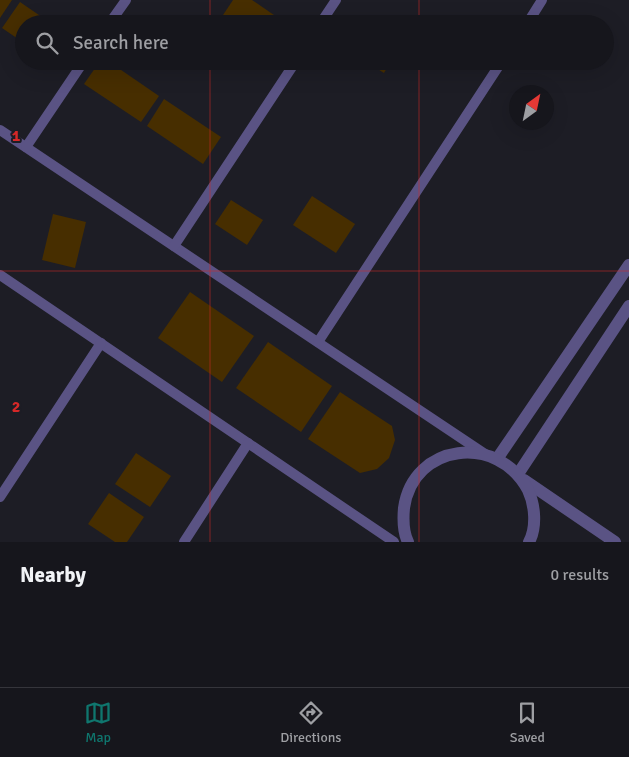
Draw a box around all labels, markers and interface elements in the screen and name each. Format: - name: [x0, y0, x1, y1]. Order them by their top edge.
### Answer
- search box: [15, 15, 614, 70]
- icon: search: [33, 29, 61, 57]
- text: Search here: [73, 31, 169, 55]
- north arrow: [509, 85, 554, 130]
- text: 1: [12, 126, 21, 146]
- text: 2: [12, 397, 20, 417]
- text: Nearby: [20, 562, 86, 588]
- text: 0 results: [550, 565, 609, 585]
- tab: Map: [84, 699, 112, 746]
- tab: Directions: [280, 699, 341, 746]
- tab: Saved: [510, 699, 545, 746]

